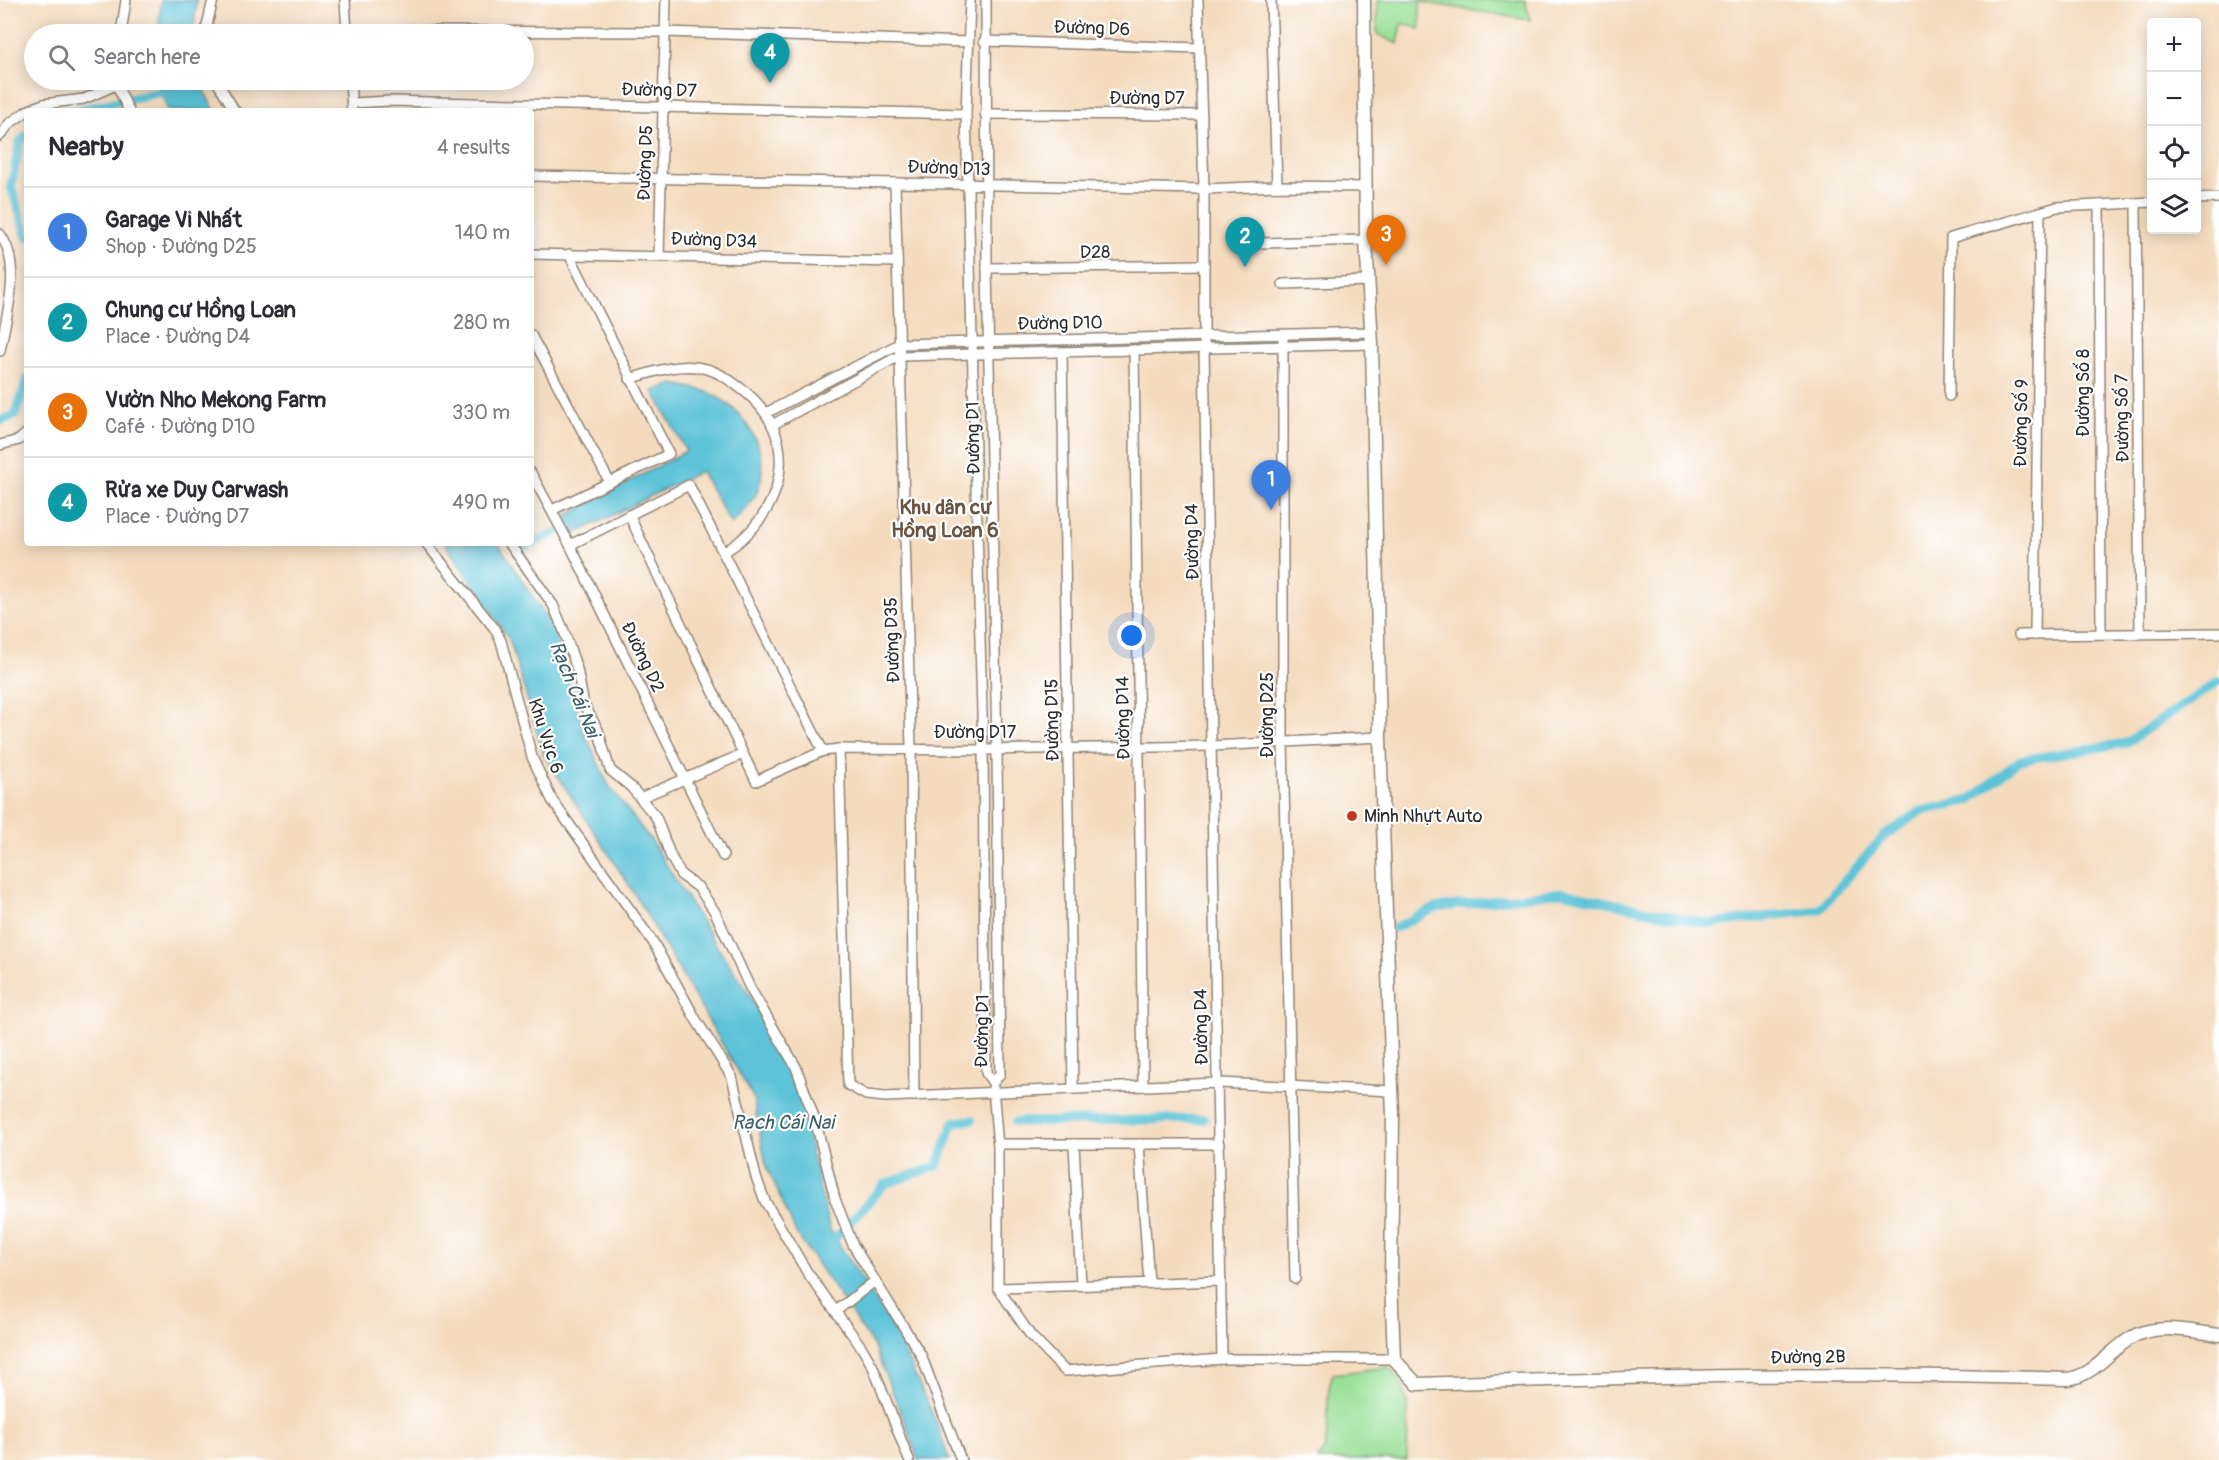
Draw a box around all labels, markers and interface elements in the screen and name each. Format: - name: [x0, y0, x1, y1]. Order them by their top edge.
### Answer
- street label: Đường D6: [1053, 16, 1131, 41]
- map controls: [2147, 18, 2201, 234]
- button: +: [2147, 18, 2201, 72]
- search box: [24, 24, 534, 90]
- pin: 4: [750, 34, 790, 83]
- icon: search: [45, 41, 78, 74]
- text: Search here: [93, 43, 200, 71]
- button: −: [2147, 72, 2201, 126]
- street label: Đường D7: [621, 78, 697, 103]
- street label: Đường D7: [1109, 87, 1185, 110]
- street label: Đường D5: [633, 125, 658, 201]
- button: locate: [2147, 126, 2201, 180]
- text: Nearby: [48, 131, 124, 163]
- text: 4 results: [437, 135, 510, 160]
- street label: Đường D13: [907, 156, 991, 181]
- button: layers: [2147, 180, 2201, 234]
- text: Garage Vi Nhất: [105, 206, 242, 234]
- pin: 3: [1366, 216, 1406, 265]
- pin: 2: [1226, 218, 1264, 267]
- text: 1: [64, 220, 71, 245]
- text: 140 m: [455, 220, 510, 245]
- street label: Đường D34: [670, 227, 758, 254]
- text: Shop · Đường D25: [105, 234, 257, 259]
- street label: D28: [1080, 241, 1110, 264]
- text: Chung cư Hồng Loan: [105, 296, 296, 324]
- text: 2: [62, 310, 73, 335]
- text: 280 m: [453, 310, 510, 335]
- street label: Đường D10: [1017, 311, 1103, 336]
- text: Place · Đường D4: [105, 324, 250, 349]
- street label: Đường Số 8: [2072, 349, 2095, 437]
- street label: Đường Số 7: [2110, 373, 2135, 462]
- street label: Đường Số 9: [2009, 379, 2034, 467]
- text: Vườn Nho Mekong Farm: [105, 386, 326, 414]
- text: 3: [62, 400, 73, 425]
- text: 330 m: [452, 400, 510, 425]
- street label: Đường D1: [961, 401, 986, 475]
- text: Café · Đường D10: [105, 414, 255, 439]
- pin: 1: [1252, 460, 1290, 510]
- text: Rửa xe Duy Carwash: [105, 476, 288, 504]
- text: 4: [62, 490, 73, 515]
- text: 490 m: [452, 490, 510, 515]
- district label: Khu dân cư Hồng Loan 6: [891, 495, 999, 543]
- street label: Đường D4: [1180, 503, 1205, 580]
- text: Place · Đường D7: [105, 504, 249, 529]
- street label: Đường D35: [880, 597, 905, 683]
- street label: Đường D2: [616, 618, 670, 696]
- your location: [1117, 621, 1146, 650]
- water label: Rạch Cái Nai: [544, 637, 606, 744]
- street label: Đường D25: [1256, 672, 1279, 758]
- street label: Đường D14: [1111, 675, 1136, 760]
- street label: Đường D15: [1040, 678, 1065, 762]
- street label: Khu Vực 6: [523, 696, 568, 777]
- street label: Đường D17: [934, 721, 1017, 744]
- place label: Minh Nhựt Auto: [1364, 805, 1483, 828]
- marker: Minh Nhựt Auto: [1345, 809, 1359, 823]
- street label: Đường D4: [1189, 988, 1214, 1065]
- street label: Đường D1: [970, 994, 995, 1068]
- water label: Rạch Cái Nai: [732, 1110, 837, 1135]
- street label: Đường 2B: [1770, 1345, 1846, 1370]

